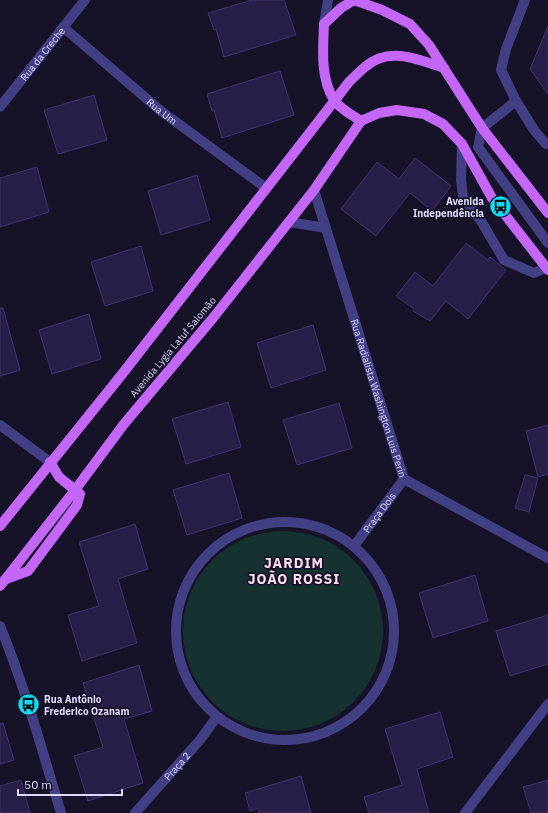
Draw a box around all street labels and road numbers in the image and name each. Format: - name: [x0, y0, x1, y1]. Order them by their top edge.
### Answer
- street label: Rua da Creche: [17, 24, 68, 83]
- street label: Rua Um: [144, 95, 180, 127]
- street label: Avenida Lygia Latuf Salomão: [127, 294, 219, 400]
- street label: Rua Radialista Washington Luis Perin: [348, 317, 410, 479]
- street label: Praça Dois: [360, 489, 399, 535]
- street label: Praça 2: [161, 749, 193, 783]

